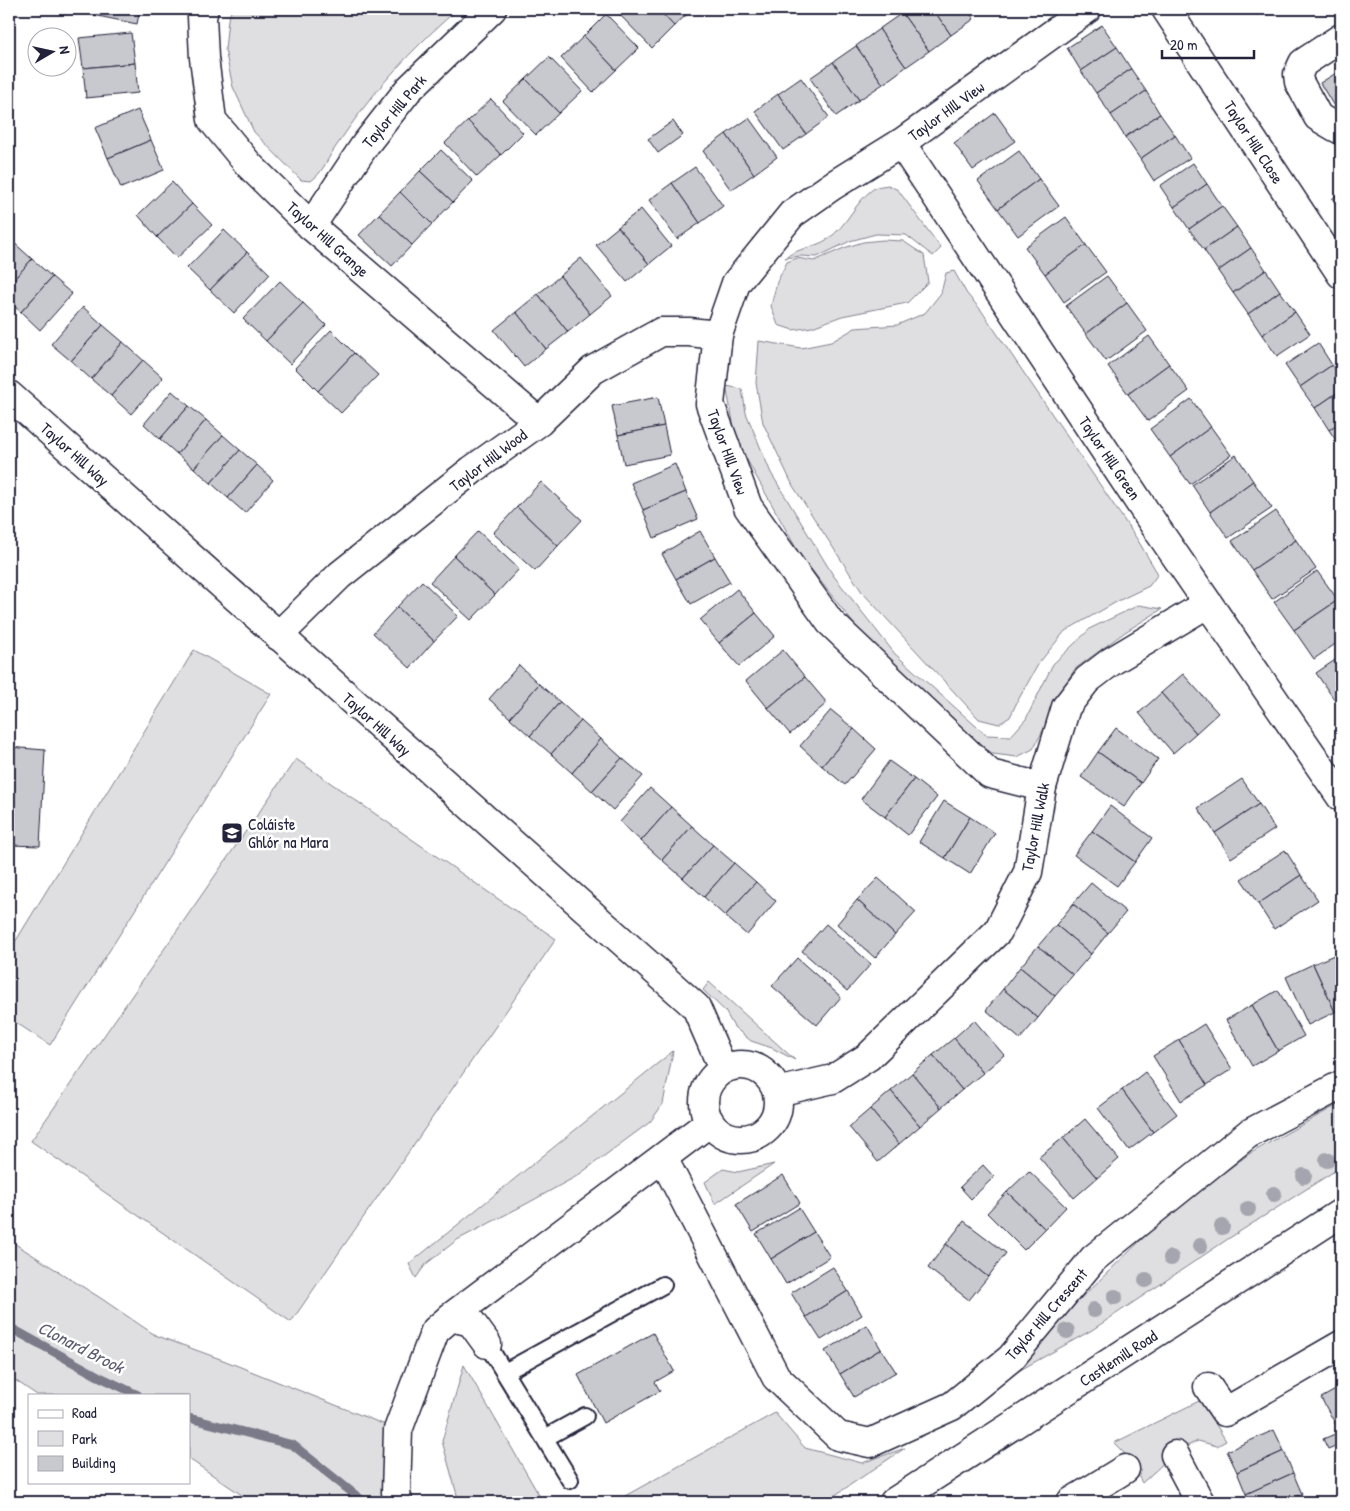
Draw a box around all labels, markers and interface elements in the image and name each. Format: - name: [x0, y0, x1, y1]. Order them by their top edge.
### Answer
- north arrow: [28, 28, 78, 78]
- scale bar: [1162, 28, 1255, 60]
- text: 20 m: [1170, 34, 1197, 55]
- text: N: [55, 45, 75, 56]
- street label: Taylor Hill Park: [357, 69, 431, 152]
- street label: Taylor HIll View: [903, 76, 989, 146]
- street label: Taylor Hill Close: [1219, 96, 1289, 188]
- street label: Taylor Hill Grange: [282, 196, 374, 282]
- street label: Taylor HIll View: [702, 406, 754, 498]
- street label: Taylor Hill Green: [1074, 412, 1146, 504]
- street label: Taylor Hill Way: [36, 417, 114, 491]
- street label: Taylor Hill Wood: [445, 424, 531, 496]
- street label: Taylor Hill Way: [338, 687, 416, 761]
- street label: Taylor Hill Walk: [1016, 781, 1054, 873]
- place label: Coláiste Ghlór na Mara: [248, 813, 328, 853]
- school or university icon: Coláiste Ghlór na Mara: [220, 821, 244, 845]
- street label: Taylor Hill Crescent: [1000, 1263, 1093, 1365]
- water label: Clonard Brook: [34, 1315, 130, 1380]
- street label: Castlemill Road: [1075, 1325, 1161, 1391]
- legend: [28, 1394, 190, 1484]
- text: Road: [72, 1402, 97, 1423]
- text: Park: [72, 1428, 97, 1449]
- text: Building: [72, 1452, 116, 1473]

